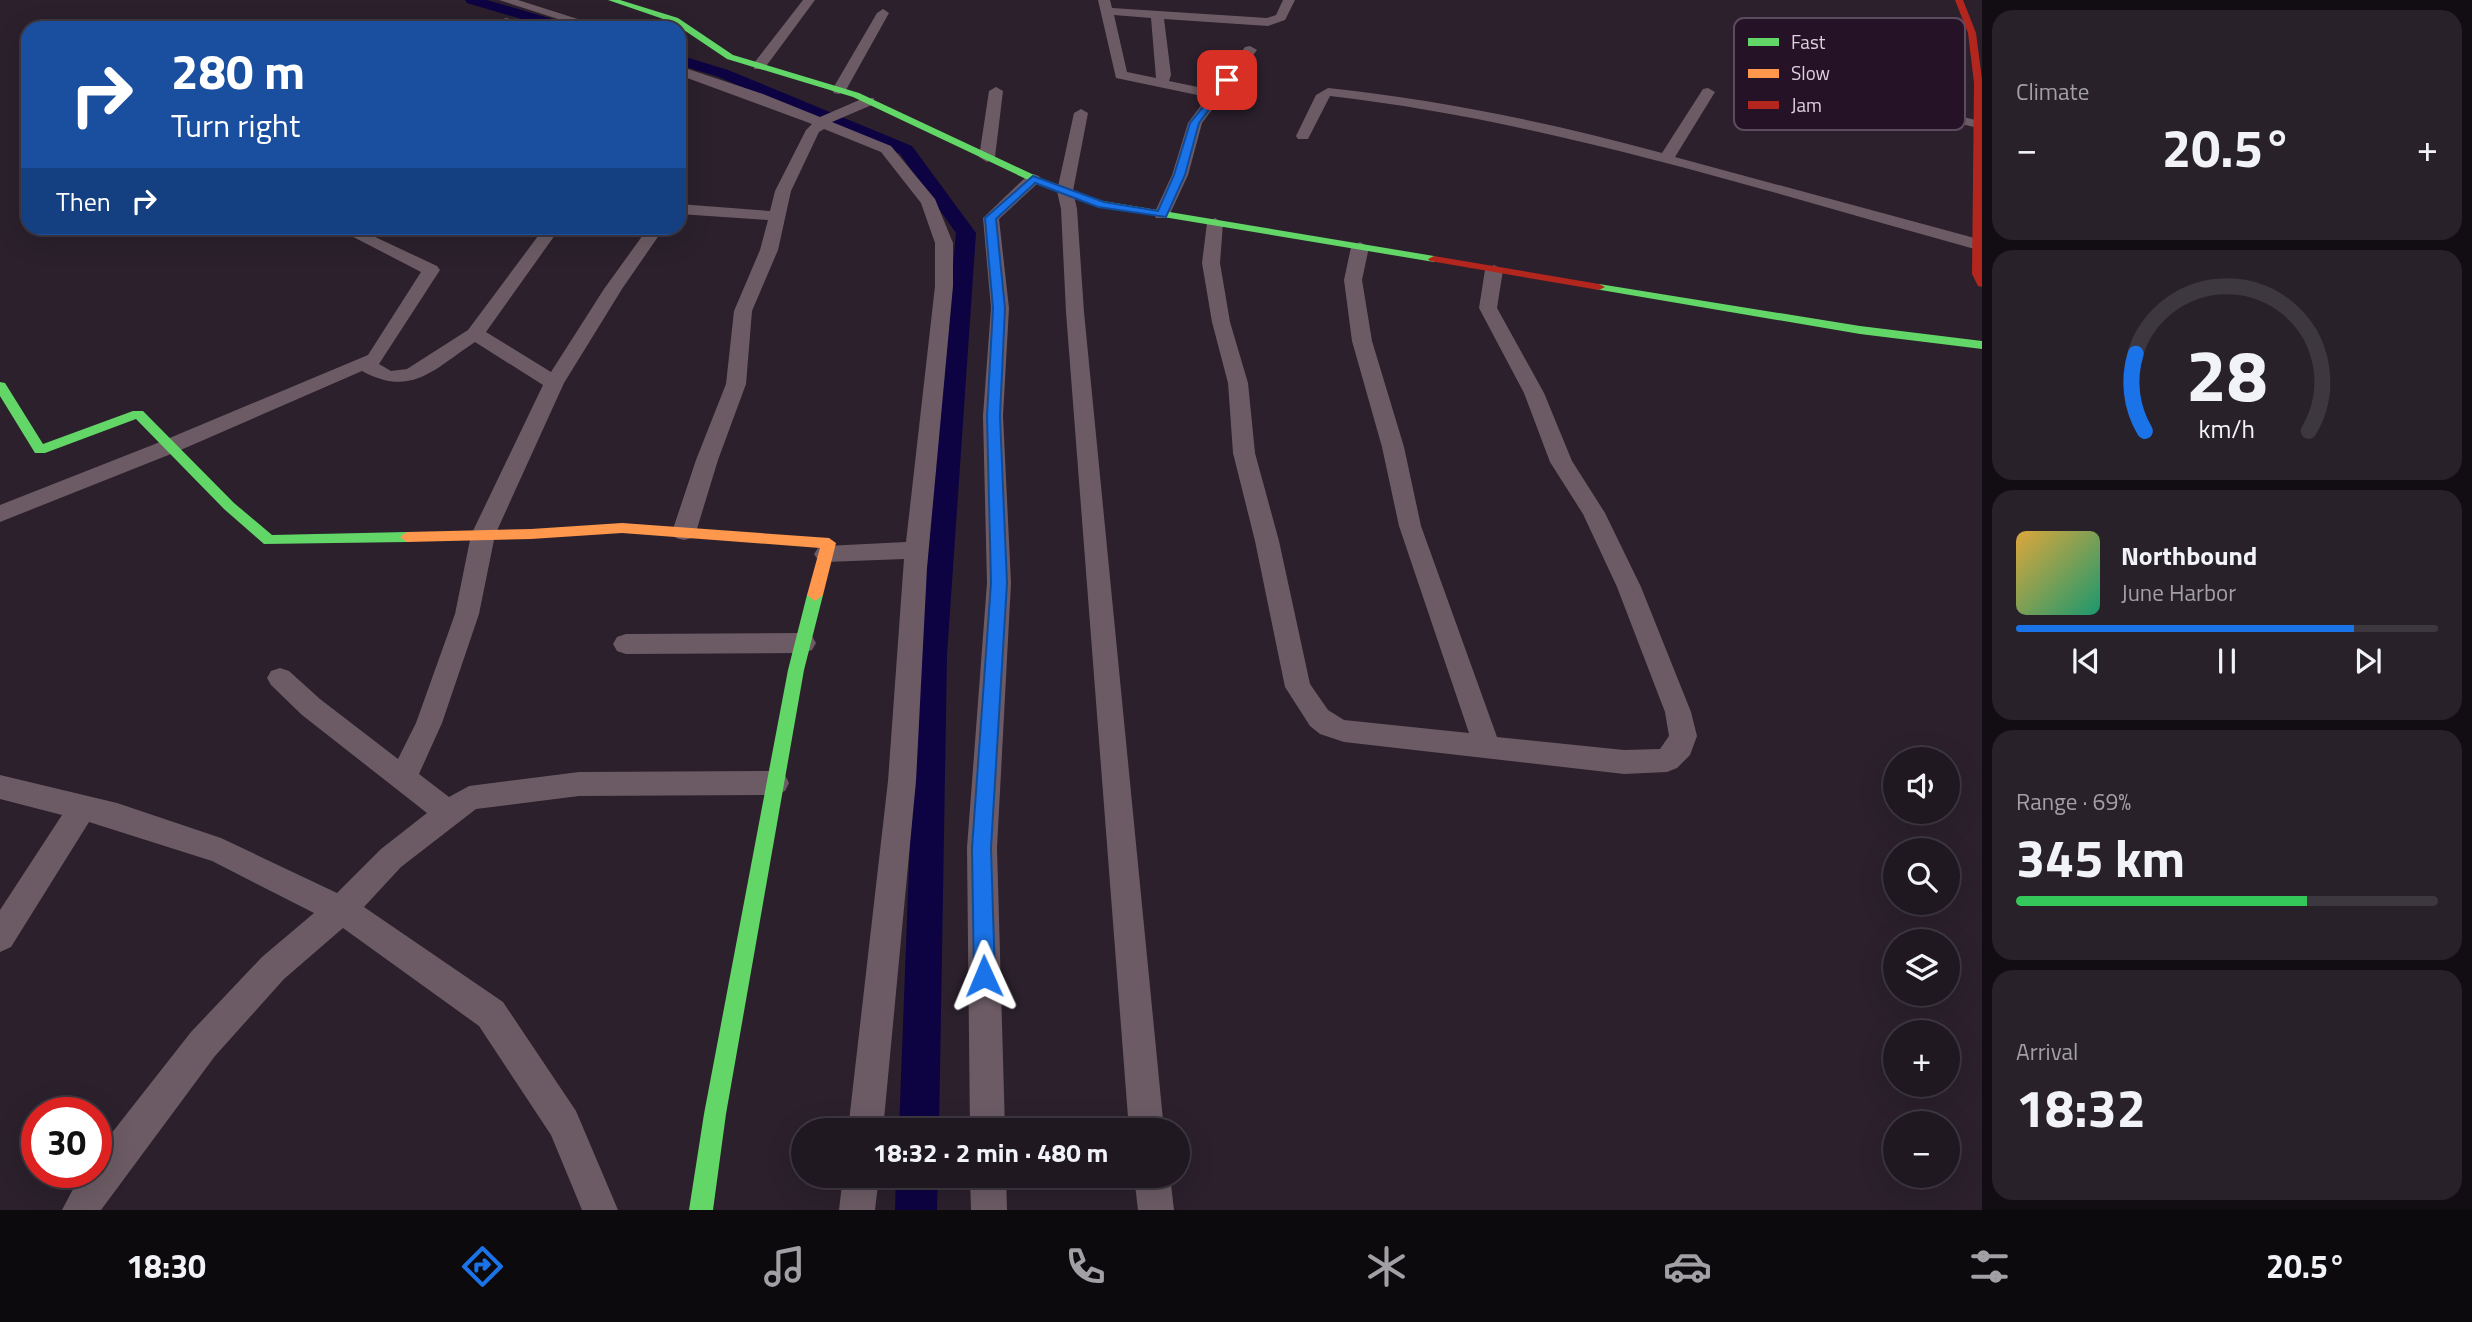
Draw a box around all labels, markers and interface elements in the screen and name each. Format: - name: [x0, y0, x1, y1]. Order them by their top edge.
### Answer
- legend: [1734, 18, 1965, 130]
- text: Fast: [1791, 27, 1826, 56]
- text: 280 m: [171, 33, 305, 108]
- icon: right: [56, 49, 147, 140]
- pin: [1197, 50, 1257, 110]
- text: Slow: [1791, 58, 1830, 87]
- icon: arrive: [1208, 61, 1246, 99]
- text: Climate: [2016, 74, 2089, 109]
- text: Jam: [1791, 90, 1822, 119]
- text: Turn right: [171, 101, 300, 149]
- text: 20.5°: [2162, 108, 2292, 187]
- text: −: [2016, 119, 2037, 177]
- text: +: [2417, 119, 2438, 177]
- text: Then: [56, 182, 111, 221]
- icon: right: [125, 182, 163, 220]
- text: 28: [2186, 319, 2268, 429]
- text: km/h: [2199, 410, 2255, 448]
- text: Northbound: [2121, 536, 2257, 575]
- text: June Harbor: [2121, 575, 2236, 610]
- icon: previous: [2067, 642, 2105, 680]
- icon: pause: [2208, 642, 2246, 680]
- icon: next: [2349, 642, 2387, 680]
- map controls: [1883, 747, 1960, 1188]
- button: sound: [1883, 747, 1960, 824]
- text: Range · 69%: [2016, 784, 2131, 819]
- text: 345 km: [2016, 818, 2185, 897]
- button: search: [1883, 838, 1960, 915]
- button: layers: [1883, 929, 1960, 1006]
- position arrow: [947, 939, 1021, 1013]
- button: +: [1883, 1020, 1960, 1097]
- text: Arrival: [2016, 1034, 2078, 1069]
- text: 18:32: [2016, 1068, 2146, 1147]
- speed limit sign: 30: [21, 1097, 112, 1188]
- button: −: [1883, 1111, 1960, 1188]
- text: 18:32 · 2 min · 480 m: [873, 1133, 1108, 1172]
- text: 18:30: [126, 1242, 206, 1290]
- icon: directions: [458, 1242, 507, 1291]
- icon: music: [760, 1242, 809, 1291]
- icon: phone: [1061, 1242, 1110, 1291]
- icon: climate: [1362, 1242, 1411, 1291]
- icon: car: [1663, 1242, 1712, 1291]
- icon: filters: [1965, 1242, 2014, 1291]
- text: 20.5°: [2266, 1242, 2346, 1290]

